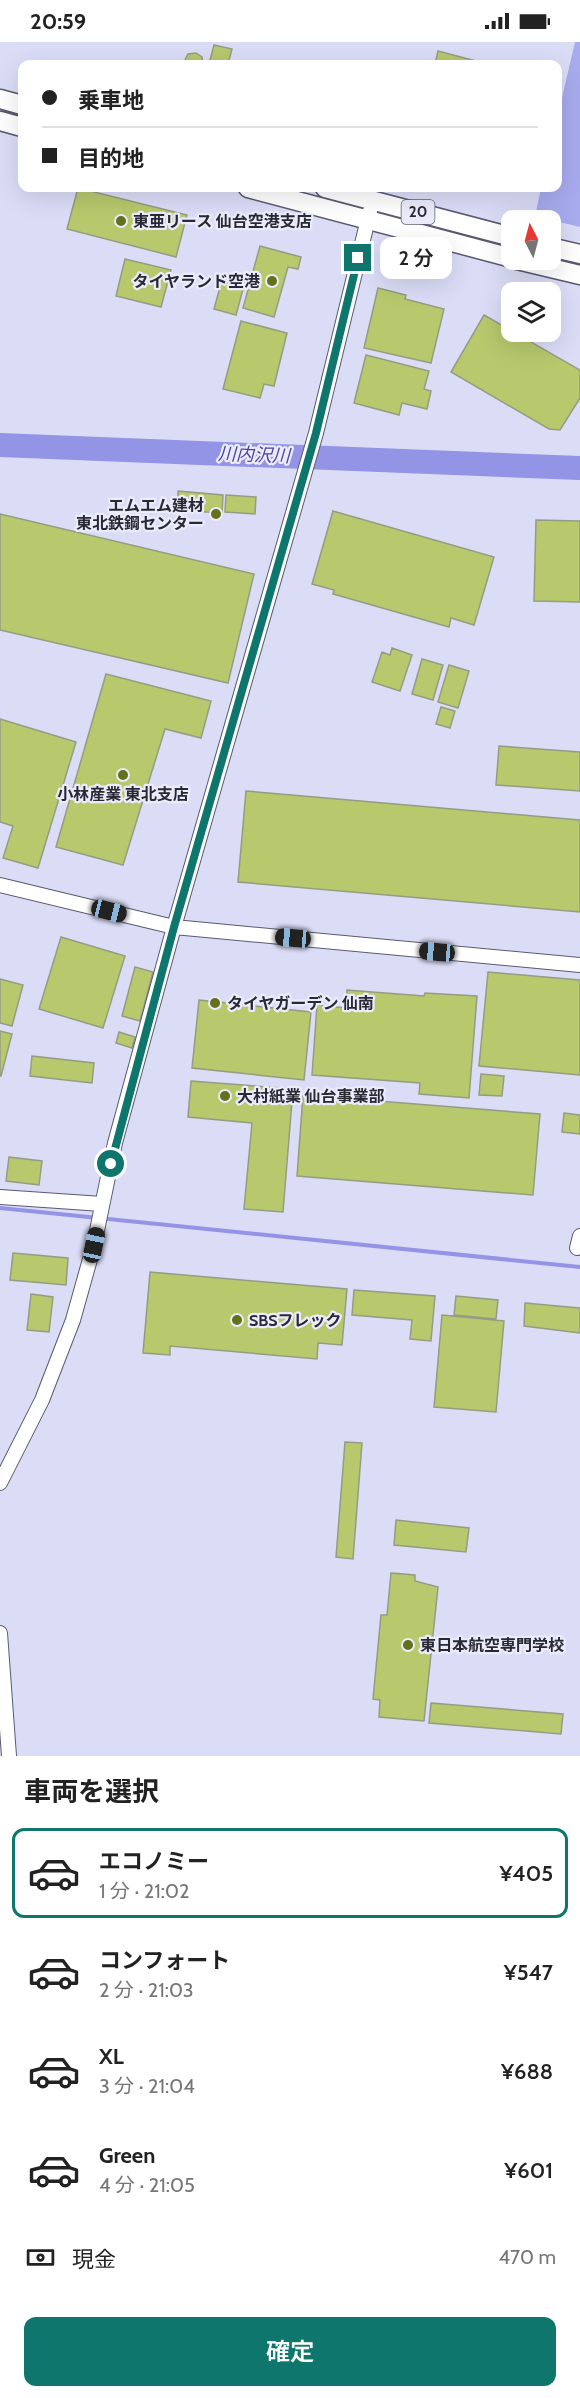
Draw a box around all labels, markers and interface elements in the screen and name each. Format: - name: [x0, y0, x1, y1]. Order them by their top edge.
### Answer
- text: 20:59: [30, 8, 86, 35]
- text: 乗車地: [78, 87, 144, 114]
- text: 目的地: [78, 145, 144, 172]
- road number: 20: [402, 200, 434, 224]
- north arrow: [501, 210, 561, 270]
- map controls: [501, 210, 561, 342]
- place label: 東亜リース 仙台空港支店: [133, 212, 312, 231]
- marker: 東亜リース 仙台空港支店: [114, 214, 128, 228]
- callout: 2 分: [379, 237, 451, 279]
- route end: [344, 244, 371, 271]
- text: 2 分: [398, 246, 434, 270]
- place label: タイヤランド空港: [132, 272, 260, 291]
- marker: タイヤランド空港: [265, 274, 279, 288]
- button: layers: [501, 282, 561, 342]
- water label: 川内沢川: [218, 443, 292, 467]
- place label: エムエム建材 東北鉄鋼センター: [76, 496, 204, 533]
- marker: エムエム建材 東北鉄鋼センター: [209, 507, 223, 521]
- marker: 小林産業 東北支店: [116, 768, 130, 782]
- place label: 小林産業 東北支店: [57, 785, 189, 804]
- car: [89, 898, 129, 924]
- car: [274, 927, 312, 949]
- car: [418, 941, 456, 963]
- place label: タイヤガーデン 仙南: [227, 994, 374, 1013]
- marker: タイヤガーデン 仙南: [208, 996, 222, 1010]
- place label: 大村紙業 仙台事業部: [237, 1087, 385, 1106]
- marker: 大村紙業 仙台事業部: [218, 1089, 232, 1103]
- route start: [97, 1150, 124, 1177]
- car: [81, 1226, 107, 1264]
- place label: SBSフレック: [249, 1311, 342, 1330]
- marker: SBSフレック: [230, 1313, 244, 1327]
- place label: 東日本航空専門学校: [420, 1636, 564, 1655]
- marker: 東日本航空専門学校: [401, 1638, 415, 1652]
- text: 車両を選択: [24, 1775, 159, 1808]
- icon: car: [27, 1846, 81, 1900]
- text: エコノミー: [99, 1848, 209, 1875]
- text: ¥405: [499, 1860, 553, 1887]
- text: 1 分 · 21:02: [99, 1879, 189, 1903]
- icon: car: [27, 1945, 81, 1999]
- text: コンフォート: [99, 1947, 230, 1974]
- text: ¥547: [504, 1959, 553, 1986]
- text: 2 分 · 21:03: [99, 1978, 194, 2002]
- text: XL: [99, 2043, 124, 2070]
- icon: car: [27, 2044, 81, 2098]
- text: ¥688: [501, 2058, 553, 2085]
- text: 3 分 · 21:04: [99, 2074, 195, 2098]
- text: Green: [99, 2142, 155, 2169]
- icon: car: [27, 2143, 81, 2197]
- text: ¥601: [504, 2157, 553, 2184]
- text: 4 分 · 21:05: [99, 2173, 195, 2197]
- icon: cash: [24, 2241, 57, 2274]
- text: 470 m: [499, 2245, 556, 2269]
- text: 現金: [72, 2246, 116, 2273]
- button: 確定: [24, 2317, 556, 2386]

